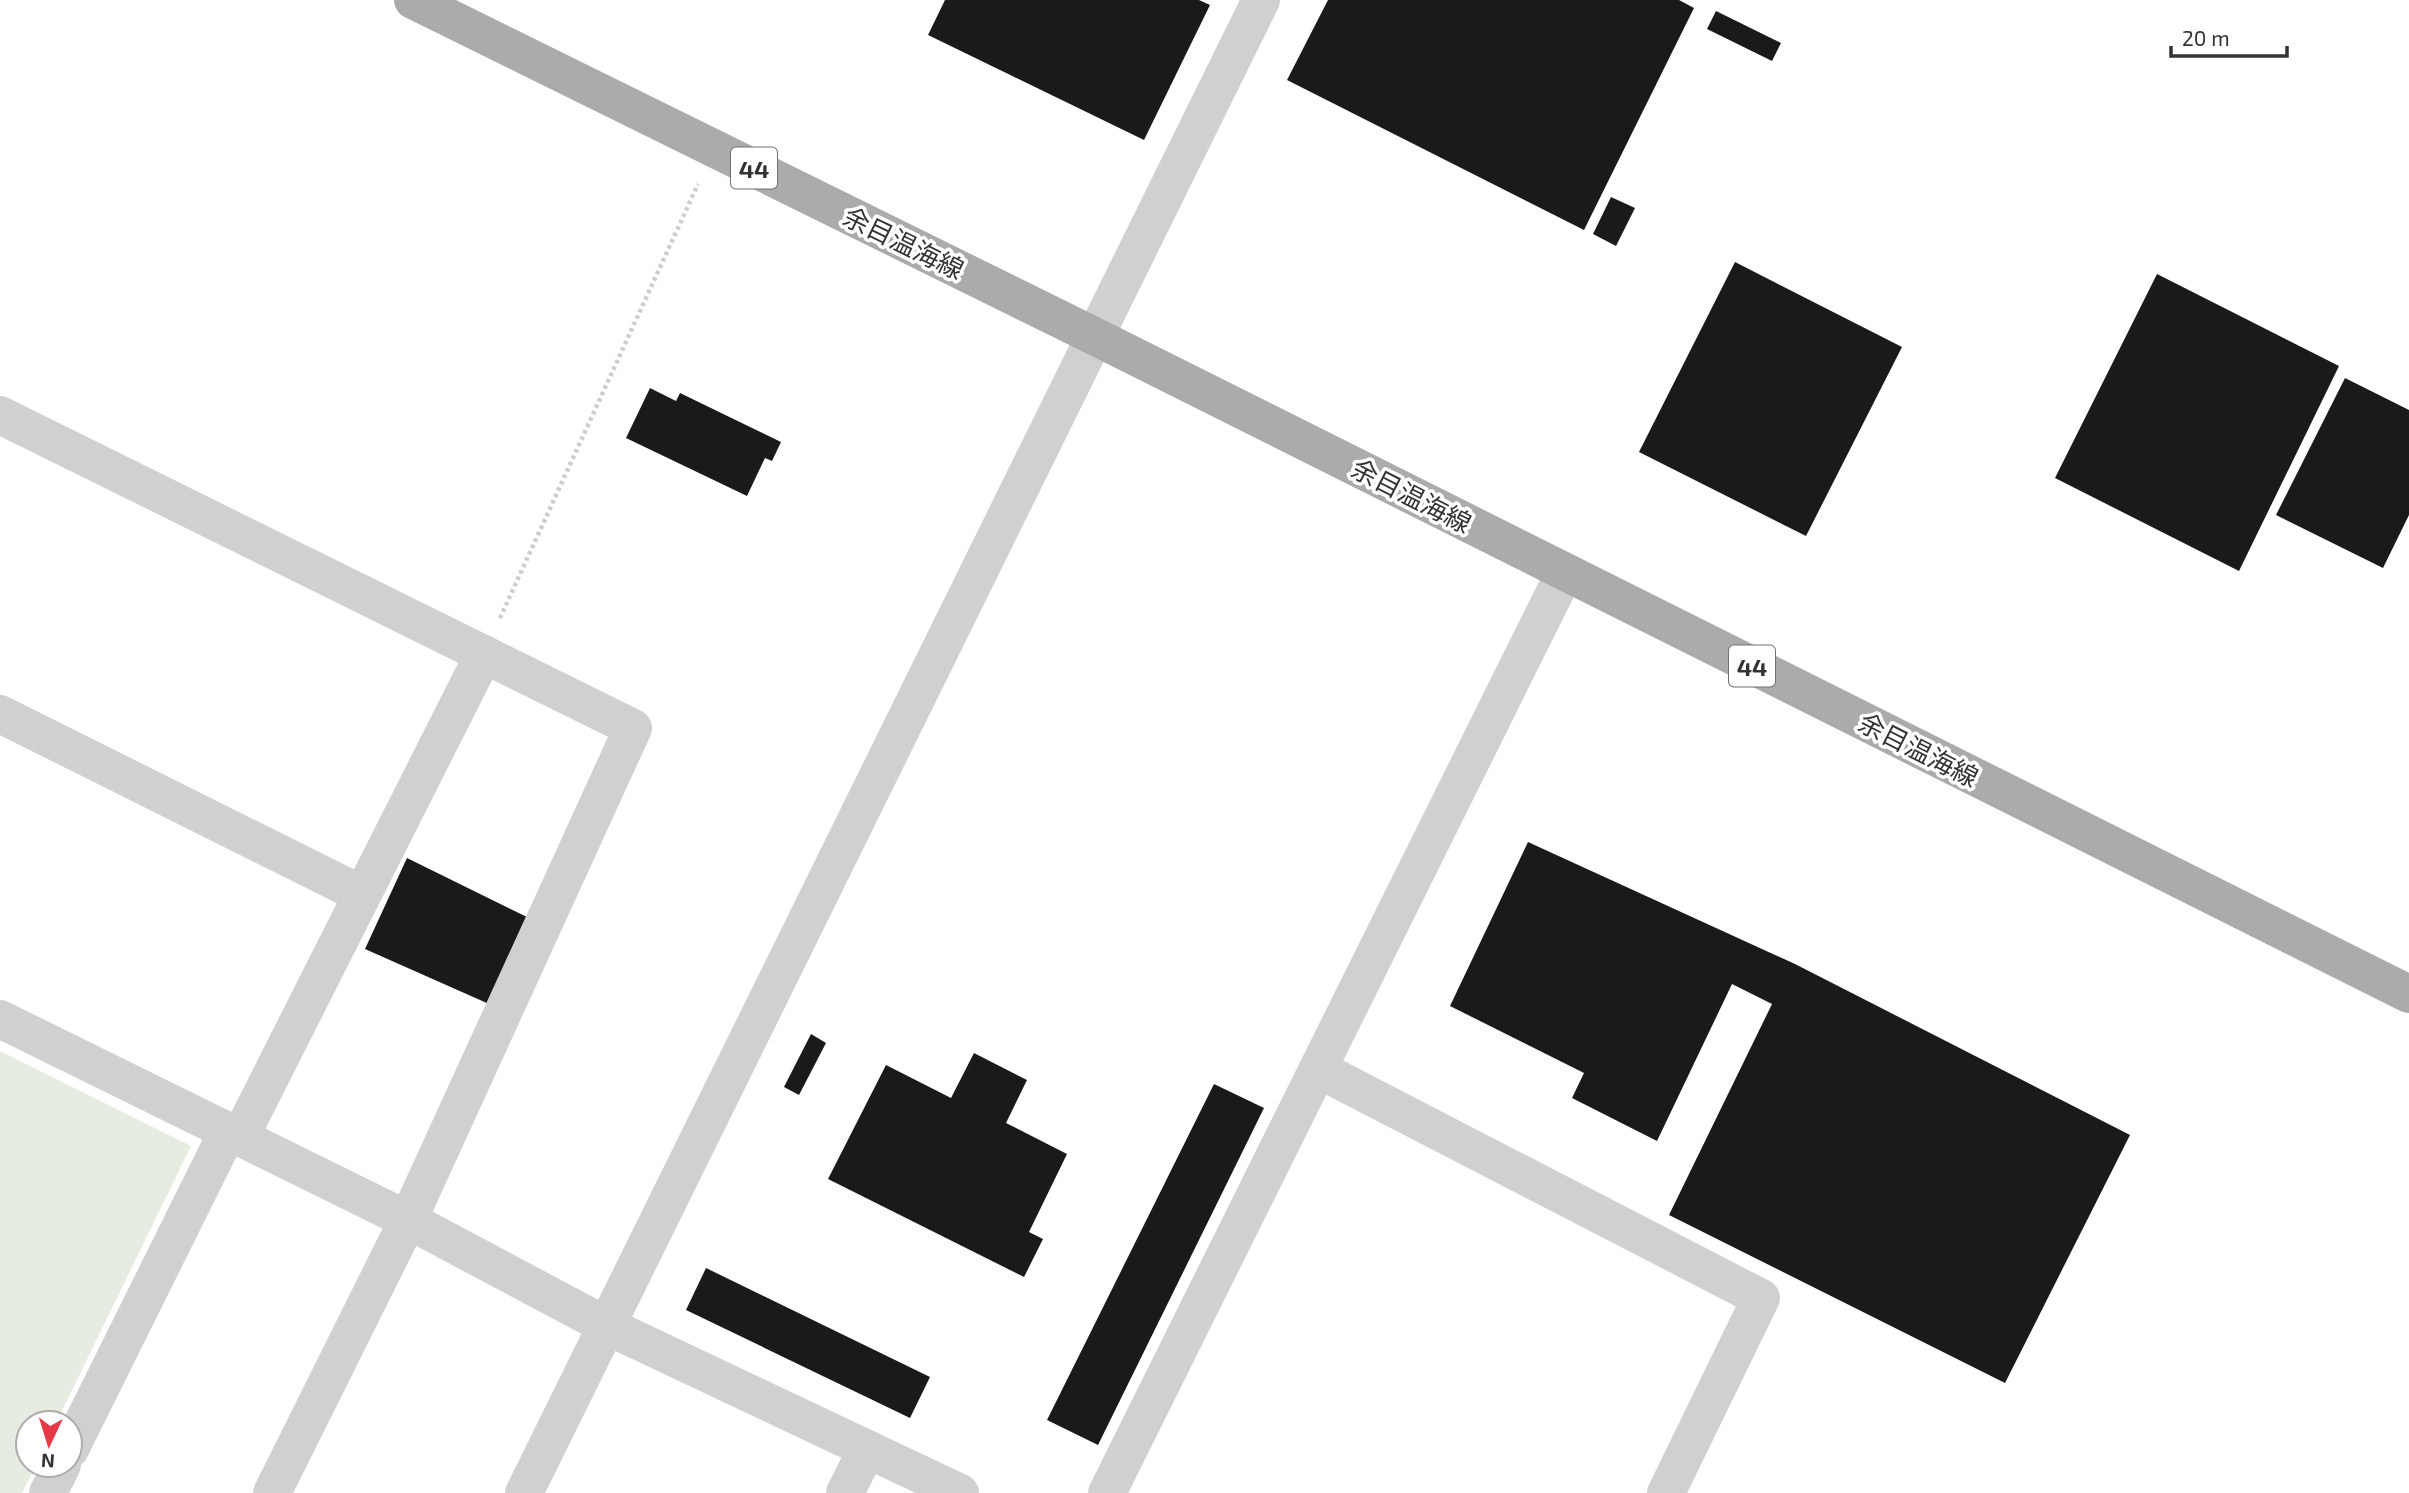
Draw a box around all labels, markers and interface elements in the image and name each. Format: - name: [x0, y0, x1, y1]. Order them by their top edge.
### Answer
- scale bar: [2171, 14, 2286, 58]
- text: 20 m: [2182, 25, 2230, 50]
- road number: 44: [731, 148, 777, 188]
- street label: 余目温海線: [839, 200, 969, 284]
- street label: 余目温海線: [1347, 452, 1477, 538]
- road number: 44: [1729, 646, 1775, 686]
- street label: 余目温海線: [1854, 706, 1984, 792]
- north arrow: [14, 1409, 84, 1479]
- text: N: [40, 1450, 55, 1473]

